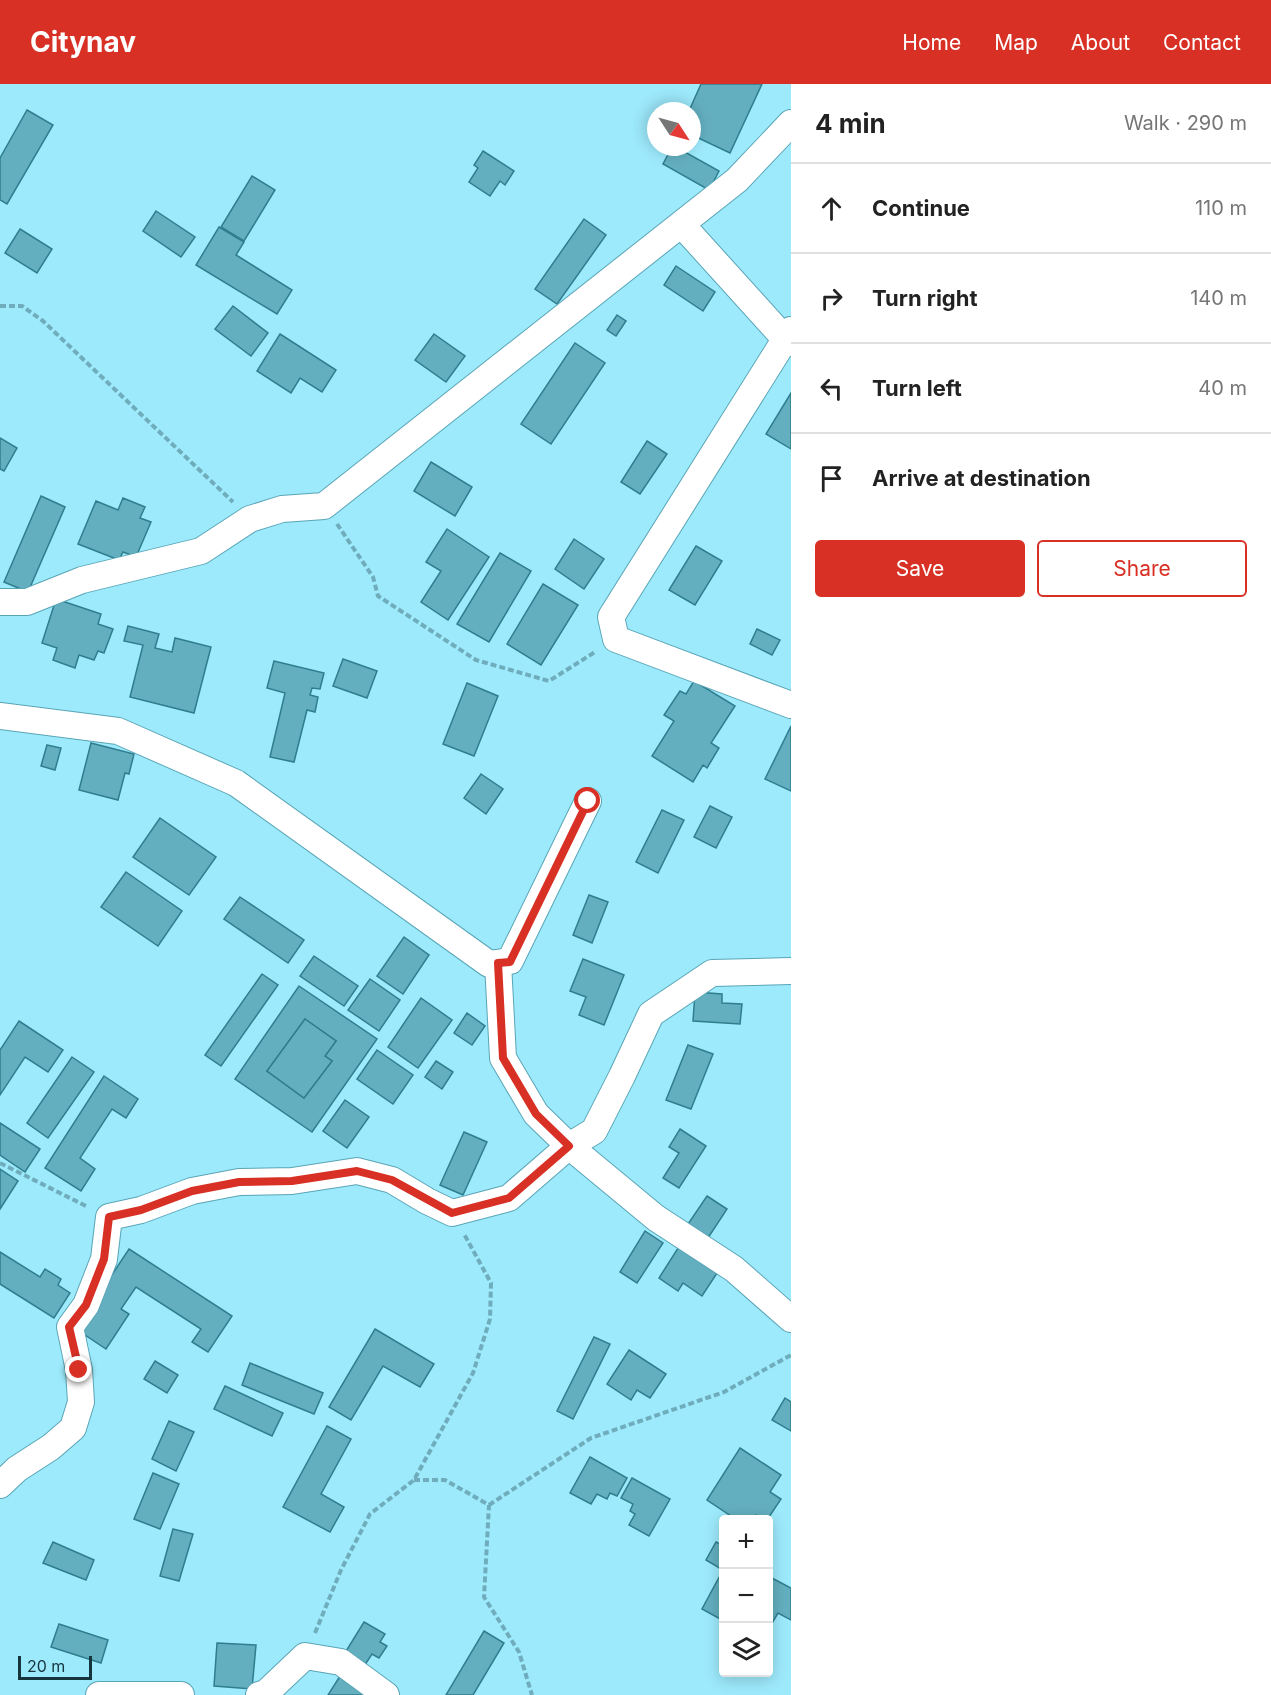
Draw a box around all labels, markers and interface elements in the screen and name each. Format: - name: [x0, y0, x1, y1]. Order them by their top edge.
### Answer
- text: Citynav: [30, 25, 136, 59]
- text: Home: [902, 30, 961, 55]
- text: Map: [994, 30, 1038, 55]
- text: About: [1071, 30, 1130, 55]
- text: Contact: [1163, 30, 1241, 55]
- north arrow: [647, 102, 701, 156]
- text: 4 min: [815, 108, 886, 139]
- text: Walk · 290 m: [1124, 111, 1247, 135]
- icon: ahead: [815, 192, 848, 225]
- text: Continue: [872, 195, 970, 221]
- text: 110 m: [1195, 196, 1247, 220]
- icon: right: [815, 282, 848, 315]
- text: Turn right: [872, 285, 978, 311]
- text: 140 m: [1190, 286, 1247, 310]
- icon: left: [815, 372, 848, 405]
- text: Turn left: [872, 375, 962, 401]
- text: 40 m: [1198, 376, 1247, 400]
- icon: arrive: [815, 462, 848, 495]
- text: Arrive at destination: [872, 465, 1091, 491]
- button: Save: [815, 540, 1025, 597]
- button: Share: [1037, 540, 1247, 597]
- route start: [574, 787, 600, 813]
- route end: [65, 1356, 91, 1382]
- map controls: [719, 1515, 773, 1677]
- button: +: [719, 1515, 773, 1569]
- button: −: [719, 1569, 773, 1623]
- button: layers: [719, 1623, 773, 1677]
- scale bar: [18, 1653, 92, 1680]
- text: 20 m: [27, 1656, 65, 1676]

